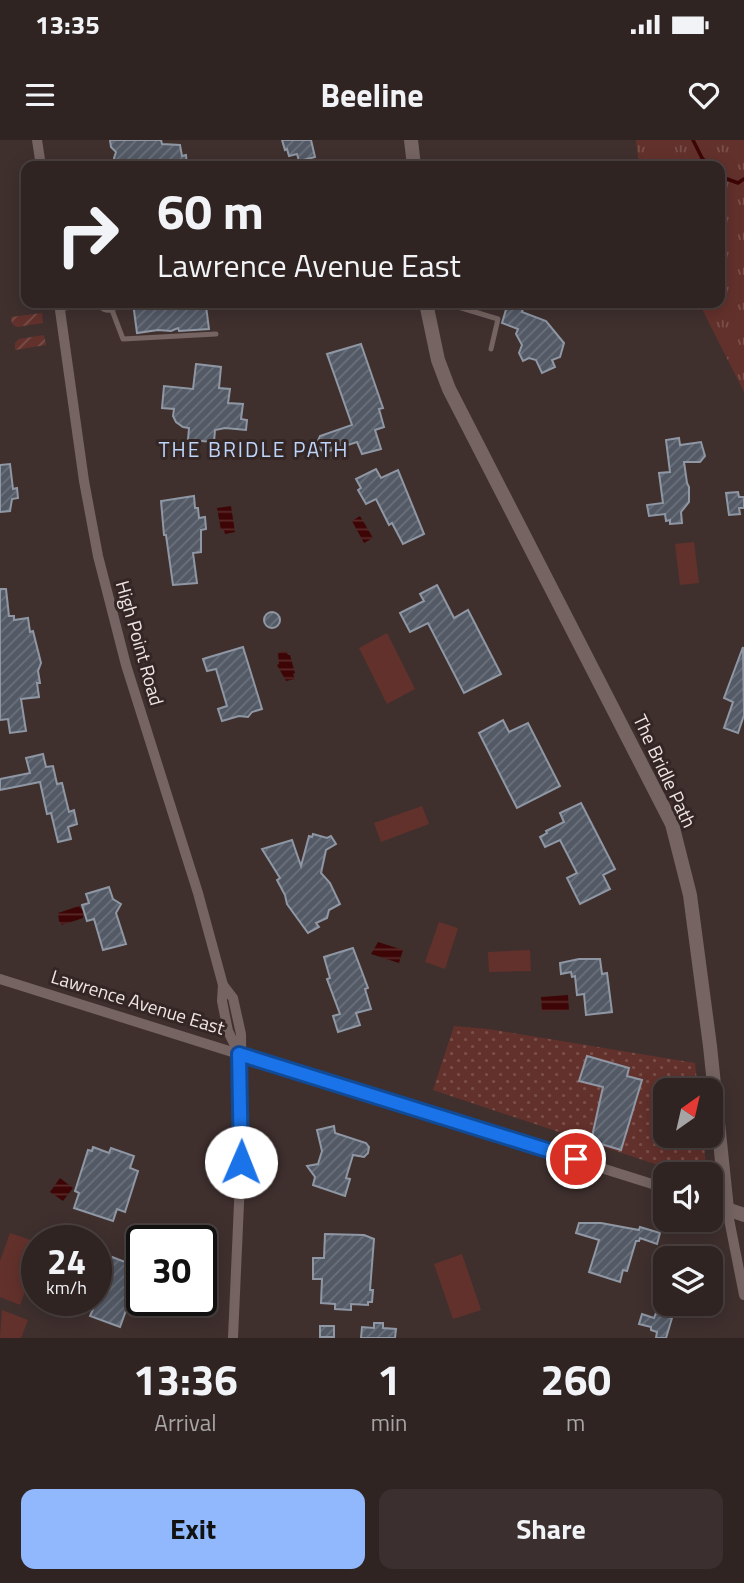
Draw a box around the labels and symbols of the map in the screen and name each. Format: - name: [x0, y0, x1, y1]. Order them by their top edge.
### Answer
- district label: THE BRIDLE PATH: [159, 433, 349, 465]
- street label: High Point Road: [109, 577, 172, 709]
- street label: The Bridle Path: [626, 709, 704, 832]
- street label: Lawrence Avenue East: [48, 961, 229, 1042]
- north arrow: [653, 1078, 723, 1148]
- position arrow: [204, 1125, 278, 1199]
- pin: [546, 1129, 606, 1189]
- speed limit sign: 30: [126, 1225, 217, 1316]

